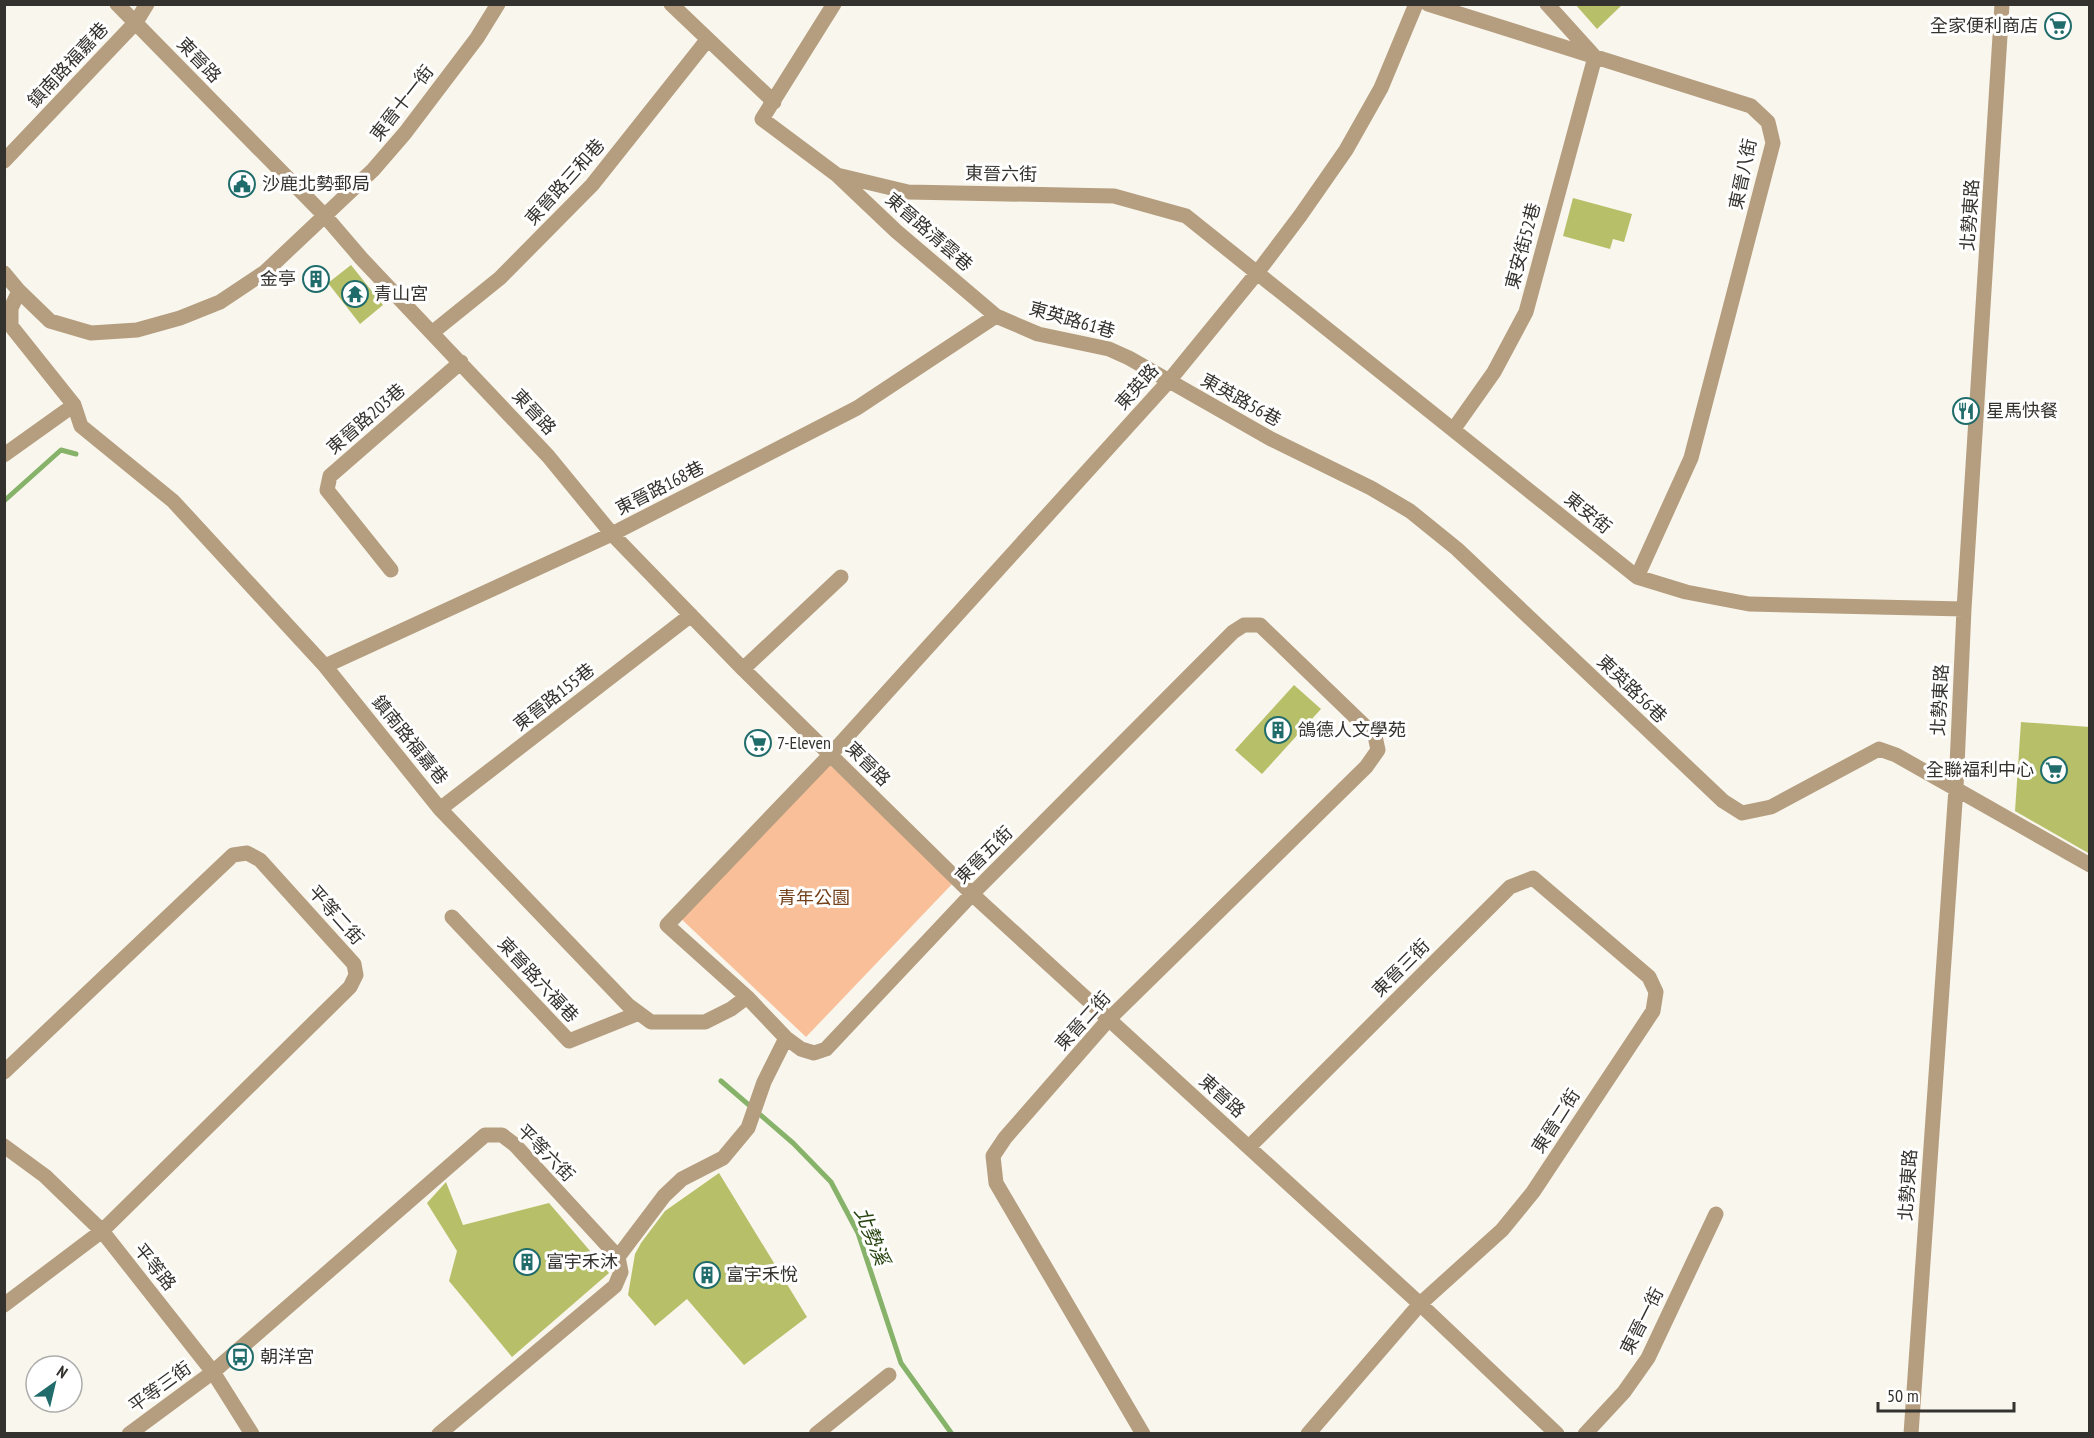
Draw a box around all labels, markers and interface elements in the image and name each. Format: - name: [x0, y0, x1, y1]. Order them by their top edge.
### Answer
- supermarket icon: 全家便利商店: [2043, 11, 2073, 41]
- place label: 全家便利商店: [1930, 14, 2038, 37]
- street label: 鎮南路福嘉巷: [22, 17, 113, 112]
- street label: 東晉路: [172, 32, 226, 87]
- street label: 東晉十一街: [365, 60, 438, 145]
- street label: 東晉路三和巷: [520, 134, 609, 229]
- street label: 東晉八街: [1724, 136, 1761, 212]
- street label: 東晉六街: [965, 161, 1037, 186]
- public building icon: 沙鹿北勢郵局: [227, 169, 257, 199]
- place label: 沙鹿北勢郵局: [262, 172, 370, 195]
- street label: 北勢東路: [1956, 178, 1983, 252]
- street label: 東晉路清雲巷: [881, 188, 978, 276]
- street label: 東安街52巷: [1500, 200, 1545, 291]
- building icon: 金亭: [301, 264, 331, 294]
- place label: 金亭: [260, 267, 296, 290]
- temple icon: 青山宮: [340, 279, 370, 309]
- place label: 青山宮: [374, 282, 428, 305]
- street label: 東英路61巷: [1027, 296, 1118, 343]
- street label: 東英路: [1110, 359, 1163, 414]
- street label: 東英路56巷: [1197, 368, 1285, 431]
- street label: 東晉路203巷: [322, 378, 410, 459]
- street label: 東晉路: [508, 384, 561, 439]
- restaurant icon: 星馬快餐: [1951, 396, 1981, 426]
- place label: 星馬快餐: [1986, 399, 2058, 422]
- street label: 東晉路168巷: [612, 455, 708, 520]
- street label: 東安街: [1560, 487, 1617, 539]
- street label: 東英路56巷: [1593, 650, 1672, 728]
- street label: 東晉路155巷: [509, 658, 599, 735]
- street label: 北勢東路: [1926, 663, 1953, 737]
- street label: 鎮南路福嘉巷: [367, 690, 453, 789]
- building icon: 鴿德人文學苑: [1263, 715, 1293, 745]
- place label: 鴿德人文學苑: [1298, 718, 1406, 741]
- supermarket icon: 7-Eleven: [743, 728, 773, 758]
- place label: 7-Eleven: [777, 731, 831, 754]
- street label: 東晉路: [841, 736, 896, 791]
- supermarket icon: 全聯福利中心: [2039, 755, 2069, 785]
- place label: 全聯福利中心: [1926, 758, 2034, 781]
- street label: 東晉五街: [950, 821, 1017, 888]
- street label: 平等二街: [304, 880, 369, 949]
- park label: 青年公園: [778, 886, 850, 909]
- street label: 東晉路六福巷: [493, 932, 584, 1027]
- street label: 東晉三街: [1367, 934, 1434, 1001]
- street label: 東晉二街: [1050, 986, 1115, 1055]
- street label: 東晉路: [1195, 1069, 1250, 1122]
- street label: 東晉二街: [1526, 1084, 1585, 1157]
- street label: 平等六街: [513, 1119, 580, 1186]
- street label: 北勢東路: [1894, 1148, 1921, 1222]
- water label: 北勢溪: [849, 1203, 896, 1271]
- street label: 平等路: [129, 1238, 181, 1295]
- building icon: 富宇禾沐: [512, 1247, 542, 1277]
- place label: 富宇禾沐: [546, 1250, 618, 1273]
- building icon: 富宇禾悅: [692, 1260, 722, 1290]
- place label: 富宇禾悅: [726, 1263, 798, 1286]
- street label: 東晉一街: [1615, 1283, 1668, 1358]
- bus stop icon: 朝洋宮: [225, 1342, 255, 1372]
- place label: 朝洋宮: [260, 1345, 314, 1368]
- north arrow: [24, 1354, 84, 1414]
- street label: 平等三街: [124, 1356, 196, 1417]
- text: N: [53, 1361, 72, 1382]
- scale bar: [1878, 1375, 2014, 1413]
- text: 50 m: [1887, 1384, 1919, 1407]

